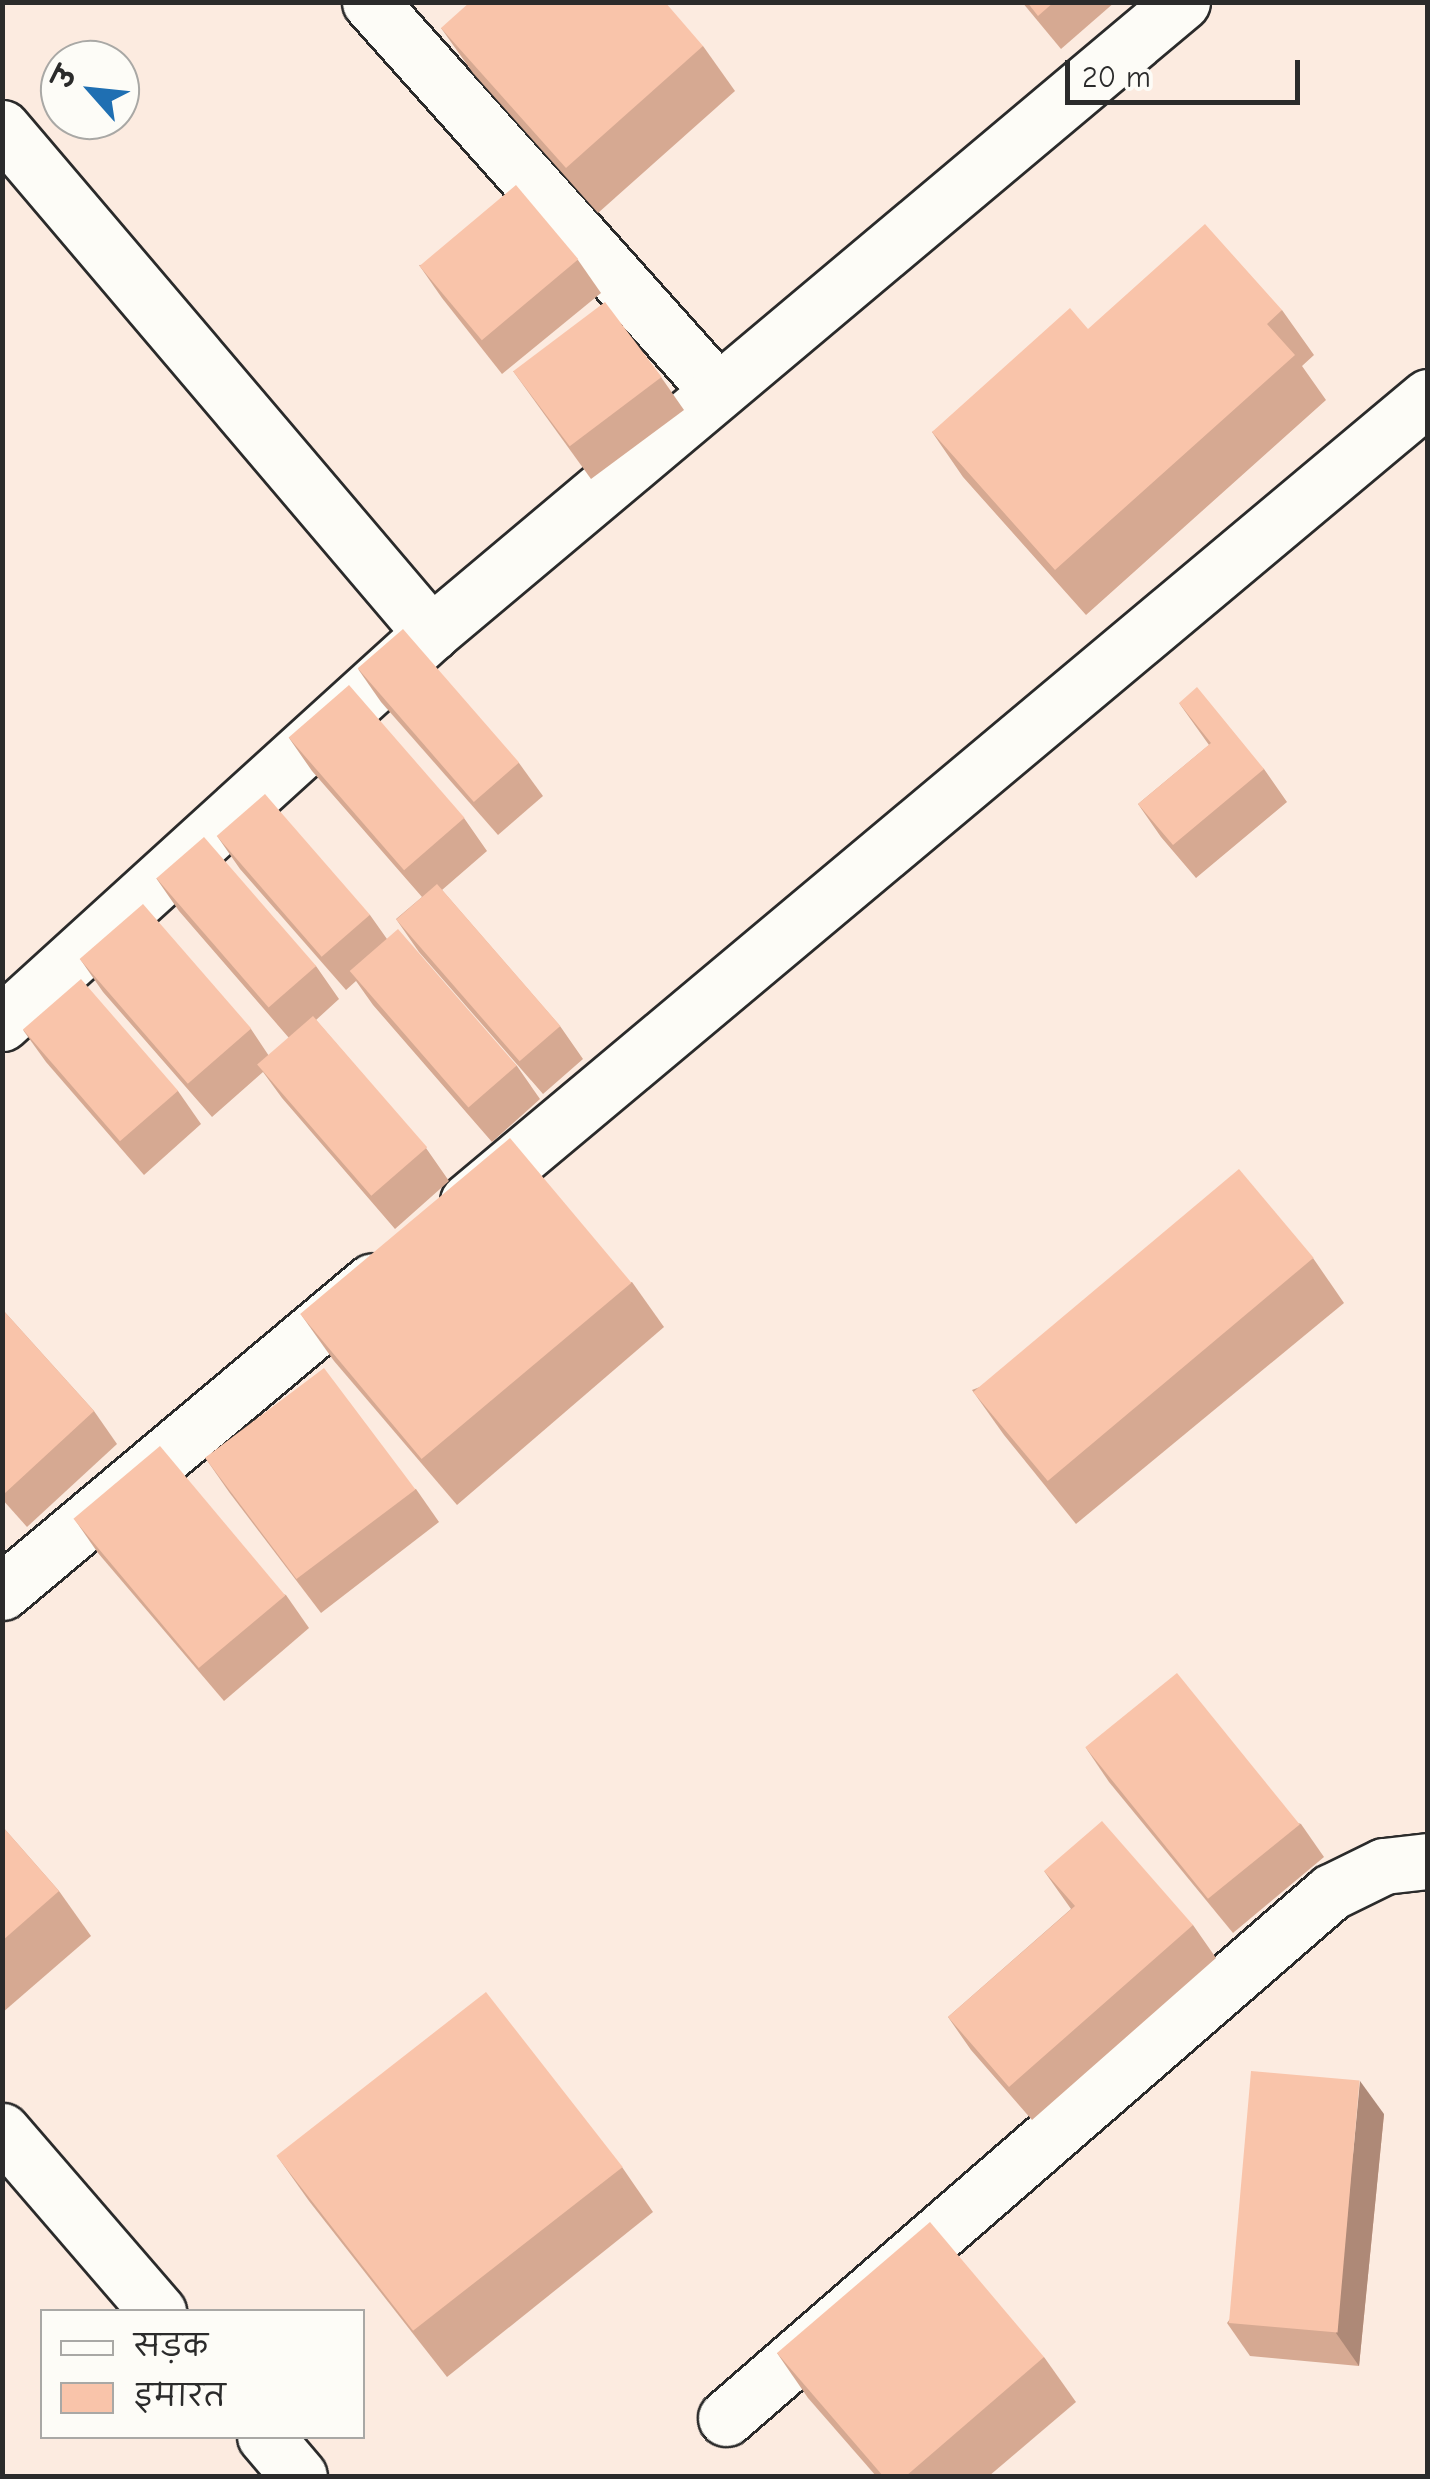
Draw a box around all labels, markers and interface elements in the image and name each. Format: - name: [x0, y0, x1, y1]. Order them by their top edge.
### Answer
- north arrow: [40, 40, 140, 140]
- scale bar: [1070, 40, 1305, 102]
- text: 20 m: [1082, 60, 1151, 95]
- text: उ: [47, 62, 84, 93]
- legend: [40, 2309, 365, 2439]
- text: सड़क: [134, 2329, 208, 2364]
- text: इमारत: [134, 2379, 226, 2414]

